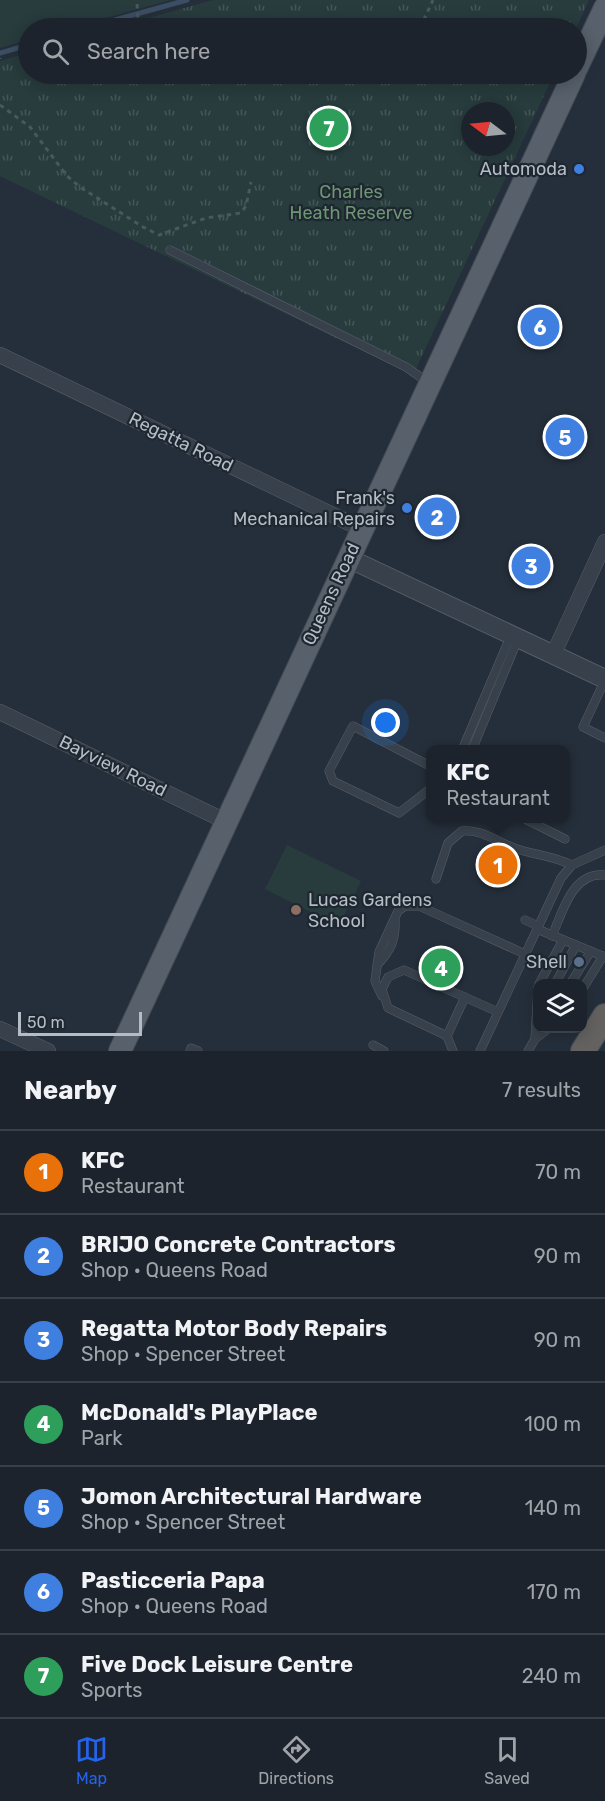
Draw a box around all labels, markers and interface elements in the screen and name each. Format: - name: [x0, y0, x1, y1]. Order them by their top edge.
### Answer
- search box: [18, 18, 587, 84]
- icon: search: [39, 35, 72, 68]
- text: Search here: [87, 38, 210, 65]
- north arrow: [461, 102, 515, 156]
- pin: 7: [310, 106, 348, 150]
- place label: Automoda: [480, 158, 567, 180]
- marker: Automoda: [572, 162, 586, 176]
- park label: Charles Heath Reserve: [290, 181, 412, 224]
- pin: 6: [520, 304, 560, 350]
- street label: Regatta Road: [125, 407, 237, 477]
- pin: 5: [546, 414, 584, 460]
- place label: Frank's Mechanical Repairs: [233, 487, 395, 530]
- pin: 2: [418, 494, 456, 540]
- marker: Frank's Mechanical Repairs: [400, 501, 414, 515]
- street label: Queens Road: [298, 539, 364, 649]
- pin: 3: [512, 544, 550, 588]
- your location: [371, 708, 400, 737]
- street label: Bayview Road: [56, 730, 170, 802]
- popup: [426, 745, 570, 823]
- text: KFC: [446, 759, 490, 786]
- text: Restaurant: [446, 786, 550, 810]
- pin: 1: [478, 842, 518, 888]
- place label: Lucas Gardens School: [308, 889, 432, 932]
- marker: Lucas Gardens School: [289, 903, 303, 917]
- pin: 4: [422, 946, 460, 990]
- place label: Shell: [526, 951, 567, 973]
- marker: Shell: [572, 955, 586, 969]
- map controls: [533, 979, 587, 1033]
- button: layers: [533, 979, 587, 1033]
- scale bar: [18, 1009, 142, 1036]
- text: 50 m: [27, 1013, 65, 1032]
- text: Nearby: [24, 1075, 117, 1106]
- text: 7 results: [502, 1078, 581, 1102]
- text: KFC: [81, 1147, 125, 1174]
- text: 1: [39, 1160, 48, 1184]
- text: 70 m: [535, 1160, 581, 1184]
- text: Restaurant: [81, 1174, 185, 1198]
- text: BRIJO Concrete Contractors: [81, 1231, 396, 1258]
- text: 2: [37, 1244, 50, 1268]
- text: 90 m: [534, 1244, 581, 1268]
- text: Shop · Queens Road: [81, 1258, 268, 1282]
- text: Regatta Motor Body Repairs: [81, 1315, 387, 1342]
- text: 3: [37, 1328, 50, 1352]
- text: 90 m: [534, 1328, 581, 1352]
- text: Shop · Spencer Street: [81, 1342, 285, 1366]
- text: McDonald's PlayPlace: [81, 1399, 318, 1426]
- text: 4: [37, 1412, 50, 1436]
- text: 100 m: [524, 1412, 581, 1436]
- text: Park: [81, 1426, 123, 1450]
- text: Jomon Architectural Hardware: [81, 1483, 422, 1510]
- text: 5: [37, 1496, 50, 1520]
- text: 140 m: [525, 1496, 581, 1520]
- text: Shop · Spencer Street: [81, 1510, 285, 1534]
- text: Pasticceria Papa: [81, 1567, 265, 1594]
- text: 6: [37, 1580, 50, 1604]
- text: 170 m: [527, 1580, 581, 1604]
- text: Shop · Queens Road: [81, 1594, 268, 1618]
- text: Five Dock Leisure Centre: [81, 1651, 353, 1678]
- text: 7: [38, 1664, 49, 1688]
- text: 240 m: [522, 1664, 581, 1688]
- text: Sports: [81, 1678, 142, 1702]
- tab: Map: [75, 1733, 108, 1788]
- tab: Directions: [258, 1733, 334, 1788]
- tab: Saved: [484, 1733, 530, 1788]

